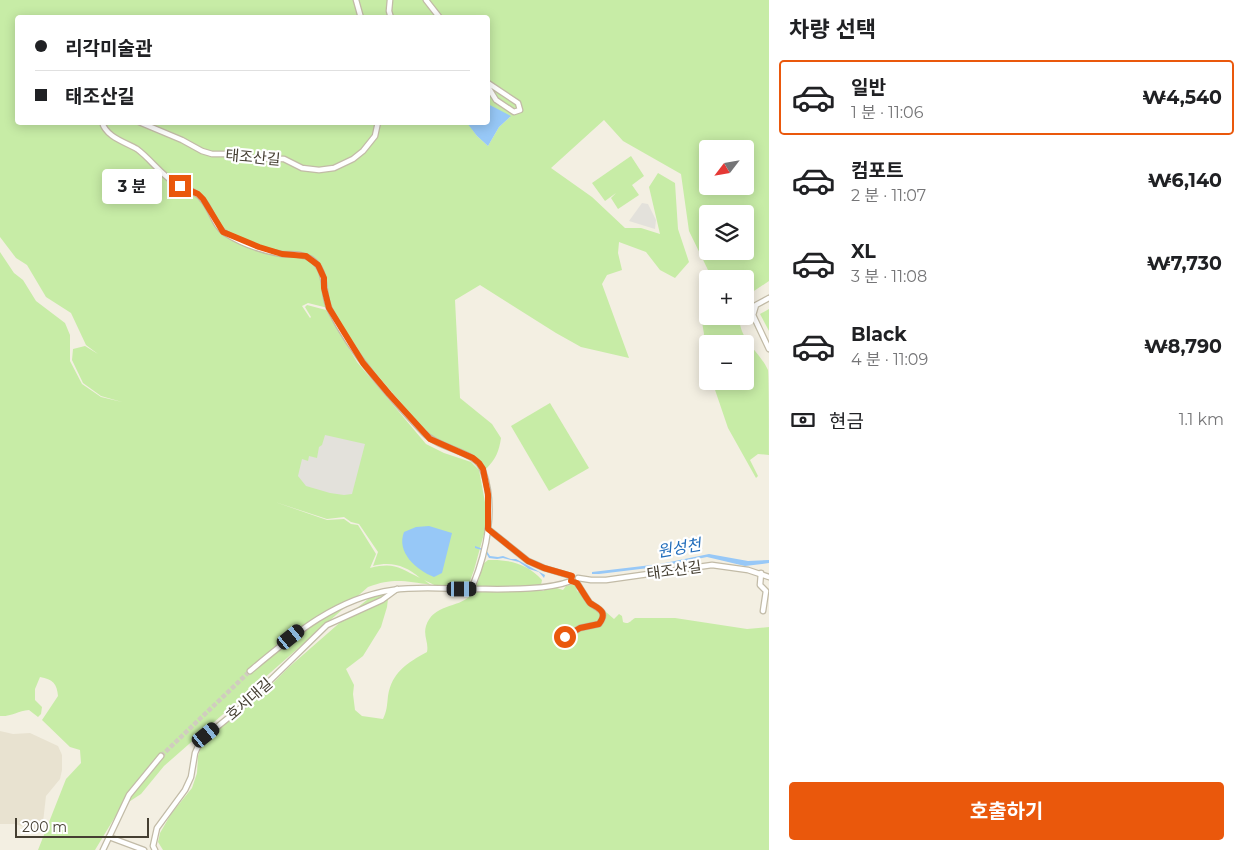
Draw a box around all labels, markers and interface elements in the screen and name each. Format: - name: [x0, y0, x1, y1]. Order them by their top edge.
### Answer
- text: 차량 선택: [789, 16, 876, 43]
- text: 리각미술관: [65, 37, 152, 60]
- icon: car: [791, 75, 836, 120]
- text: 일반: [851, 76, 886, 99]
- text: 태조산길: [65, 85, 135, 108]
- text: ₩4,540: [1143, 86, 1222, 109]
- text: 1 분 · 11:06: [851, 103, 923, 122]
- north arrow: [699, 140, 754, 195]
- map controls: [699, 140, 754, 390]
- street label: 태조산길: [225, 145, 281, 169]
- icon: car: [791, 158, 836, 203]
- text: 컴포트: [851, 159, 903, 182]
- callout: 3 분: [102, 168, 162, 204]
- text: ₩6,140: [1148, 169, 1222, 192]
- route end: [169, 175, 191, 197]
- text: 3 분: [118, 177, 146, 196]
- text: 2 분 · 11:07: [851, 186, 926, 205]
- button: layers: [699, 205, 754, 260]
- text: XL: [851, 240, 876, 263]
- icon: car: [791, 241, 836, 286]
- text: ₩7,730: [1147, 252, 1222, 275]
- text: 3 분 · 11:08: [851, 267, 927, 286]
- button: +: [699, 270, 754, 325]
- text: Black: [851, 323, 907, 346]
- icon: car: [791, 324, 836, 369]
- button: −: [699, 335, 754, 390]
- text: ₩8,790: [1144, 335, 1222, 358]
- text: 4 분 · 11:09: [851, 350, 928, 369]
- icon: cash: [789, 406, 817, 434]
- text: 현금: [829, 410, 864, 433]
- text: 1.1 km: [1179, 410, 1224, 429]
- water label: 원성천: [656, 534, 705, 561]
- street label: 태조산길: [645, 557, 703, 583]
- car: [447, 582, 477, 597]
- car: [274, 622, 307, 652]
- route start: [554, 626, 576, 648]
- street label: 호서대길: [222, 674, 276, 724]
- car: [189, 720, 222, 750]
- button: 호출하기: [789, 782, 1224, 840]
- scale bar: [15, 815, 149, 838]
- text: 200 m: [22, 818, 67, 836]

